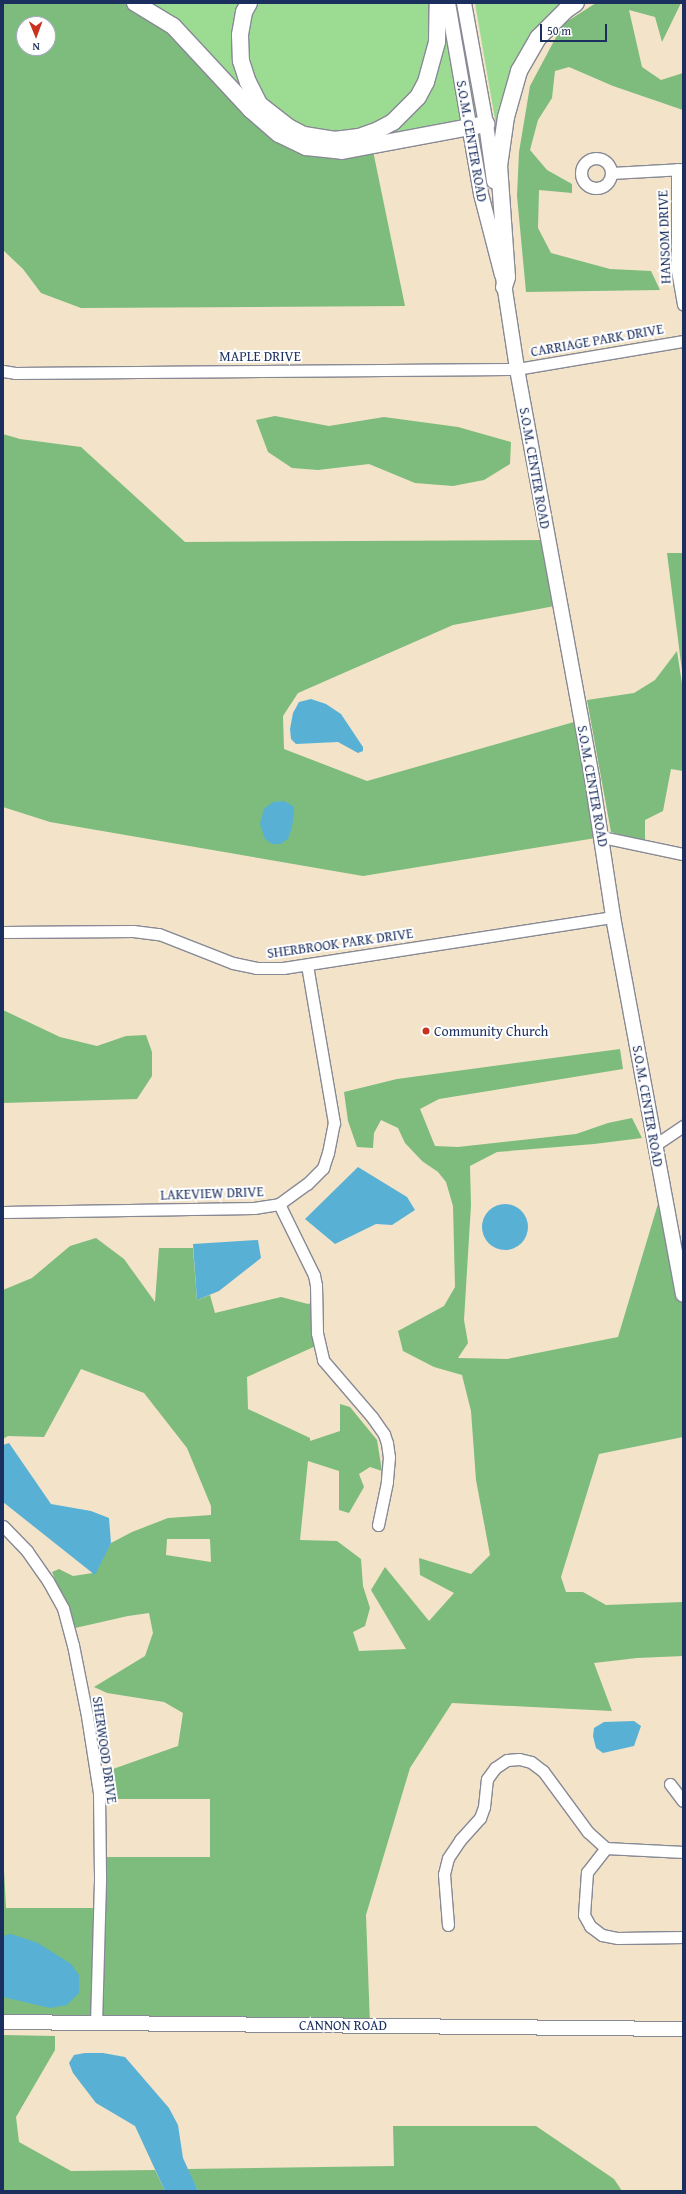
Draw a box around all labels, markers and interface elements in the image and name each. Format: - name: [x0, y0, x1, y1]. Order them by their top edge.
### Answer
- north arrow: [16, 16, 56, 56]
- scale bar: [542, 16, 609, 42]
- text: 50 m: [547, 22, 571, 39]
- text: N: [32, 39, 40, 55]
- street label: S.O.M. CENTER ROAD: [453, 79, 491, 203]
- street label: HANSOM DRIVE: [654, 190, 674, 284]
- street label: CARRIAGE PARK DRIVE: [529, 320, 665, 360]
- street label: MAPLE DRIVE: [219, 348, 301, 364]
- street label: S.O.M. CENTER ROAD: [516, 406, 554, 530]
- street label: S.O.M. CENTER ROAD: [574, 724, 612, 848]
- street label: SHERBROOK PARK DRIVE: [266, 924, 414, 962]
- place label: Community Church: [434, 1023, 548, 1039]
- marker: Community Church: [421, 1026, 431, 1036]
- street label: S.O.M. CENTER ROAD: [629, 1044, 667, 1168]
- street label: LAKEVIEW DRIVE: [160, 1183, 264, 1203]
- street label: SHERWOOD DRIVE: [89, 1695, 121, 1805]
- street label: CANNON ROAD: [299, 2017, 387, 2033]

